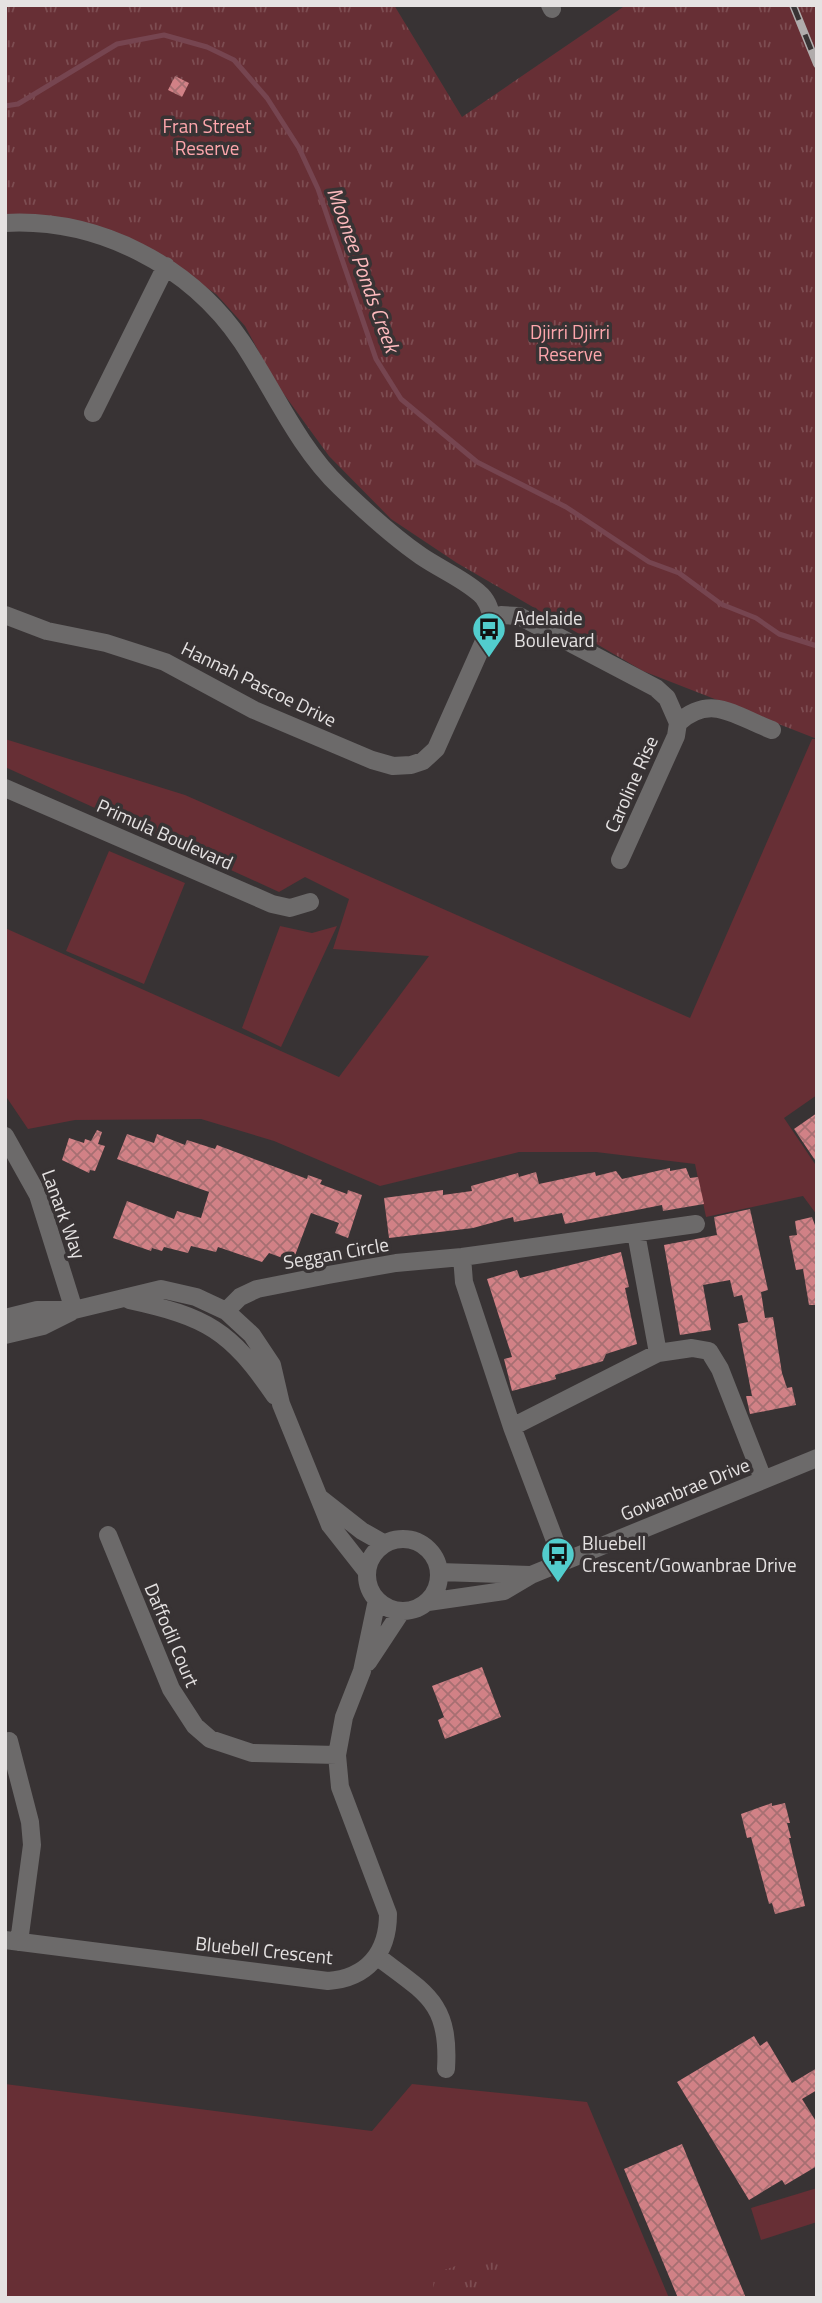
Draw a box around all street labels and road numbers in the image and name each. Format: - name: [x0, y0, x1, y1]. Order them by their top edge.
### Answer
- street label: Hannah Pascoe Drive: [177, 633, 342, 734]
- street label: Caroline Rise: [596, 731, 665, 837]
- street label: Primula Boulevard: [92, 790, 238, 877]
- street label: Lanark Way: [35, 1165, 94, 1263]
- street label: Seggan Circle: [281, 1229, 391, 1276]
- street label: Gowanbrae Drive: [616, 1449, 754, 1528]
- street label: Daffodil Court: [138, 1578, 208, 1692]
- street label: Bluebell Crescent: [194, 1928, 335, 1971]

